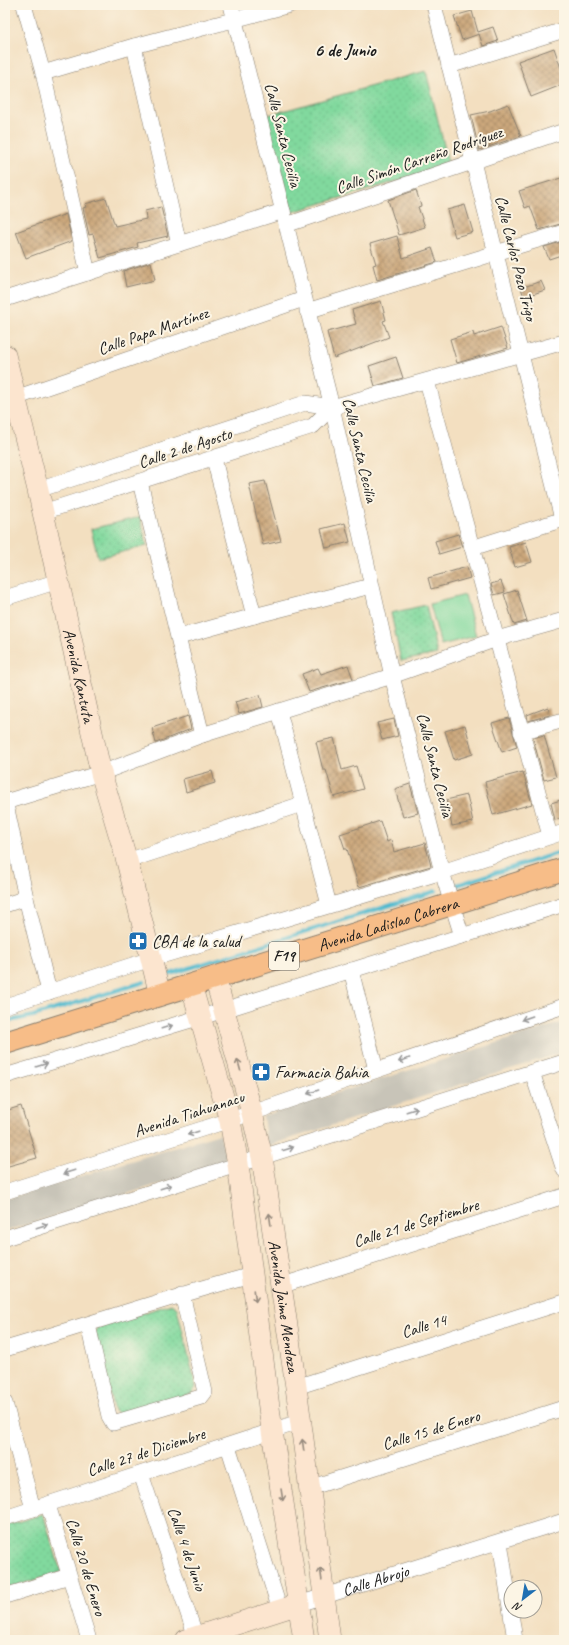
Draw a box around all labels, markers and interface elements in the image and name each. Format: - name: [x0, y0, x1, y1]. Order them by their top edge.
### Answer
- district label: 6 de Junio: [314, 39, 377, 61]
- street label: Calle Santa Cecilia: [260, 81, 306, 190]
- street label: Calle Simón Carreño Rodríguez: [333, 121, 507, 198]
- street label: Calle Carlos Pozo Trigo: [490, 193, 542, 325]
- street label: Calle Papa Martínez: [95, 302, 213, 360]
- street label: Calle Santa Cecilia: [338, 396, 382, 505]
- street label: Calle 2 de Agosto: [136, 423, 235, 473]
- street label: Avenida Kantuta: [59, 626, 100, 726]
- street label: Calle Santa Cecilia: [412, 711, 458, 820]
- street label: Avenida Ladislao Cabrera: [315, 892, 462, 956]
- pharmacy icon: CBA de la salud: [127, 930, 149, 952]
- place label: CBA de la salud: [152, 931, 243, 952]
- road number: F19: [269, 942, 299, 970]
- one-way arrow: [521, 1015, 534, 1022]
- one-way arrow: [160, 1023, 173, 1030]
- one-way arrow: [398, 1057, 410, 1065]
- one-way arrow: [235, 1058, 242, 1071]
- one-way arrow: [36, 1061, 49, 1068]
- pharmacy icon: Farmacia Bahia: [250, 1061, 272, 1083]
- place label: Farmacia Bahia: [275, 1062, 370, 1083]
- street label: Avenida Tiahuanacu: [131, 1086, 248, 1142]
- one-way arrow: [306, 1089, 319, 1096]
- one-way arrow: [406, 1106, 419, 1113]
- one-way arrow: [187, 1129, 199, 1137]
- one-way arrow: [282, 1145, 295, 1152]
- one-way arrow: [62, 1169, 75, 1176]
- one-way arrow: [159, 1183, 172, 1190]
- street label: Calle 21 de Septiembre: [351, 1194, 482, 1252]
- one-way arrow: [266, 1213, 274, 1226]
- one-way arrow: [36, 1222, 49, 1229]
- street label: Avenida Jaime Mendoza: [264, 1239, 305, 1376]
- one-way arrow: [251, 1290, 258, 1303]
- street label: Calle 14: [399, 1309, 451, 1343]
- street label: Calle 15 de Enero: [380, 1405, 483, 1455]
- street label: Calle 27 de Diciembre: [84, 1423, 209, 1481]
- one-way arrow: [299, 1439, 307, 1452]
- one-way arrow: [278, 1488, 286, 1501]
- street label: Calle 4 de Junio: [163, 1504, 211, 1595]
- street label: Calle 20 de Enero: [61, 1516, 111, 1619]
- street label: Calle Abrojo: [340, 1560, 412, 1600]
- one-way arrow: [317, 1568, 325, 1581]
- north arrow: [503, 1579, 543, 1619]
- text: N: [509, 1599, 524, 1615]

